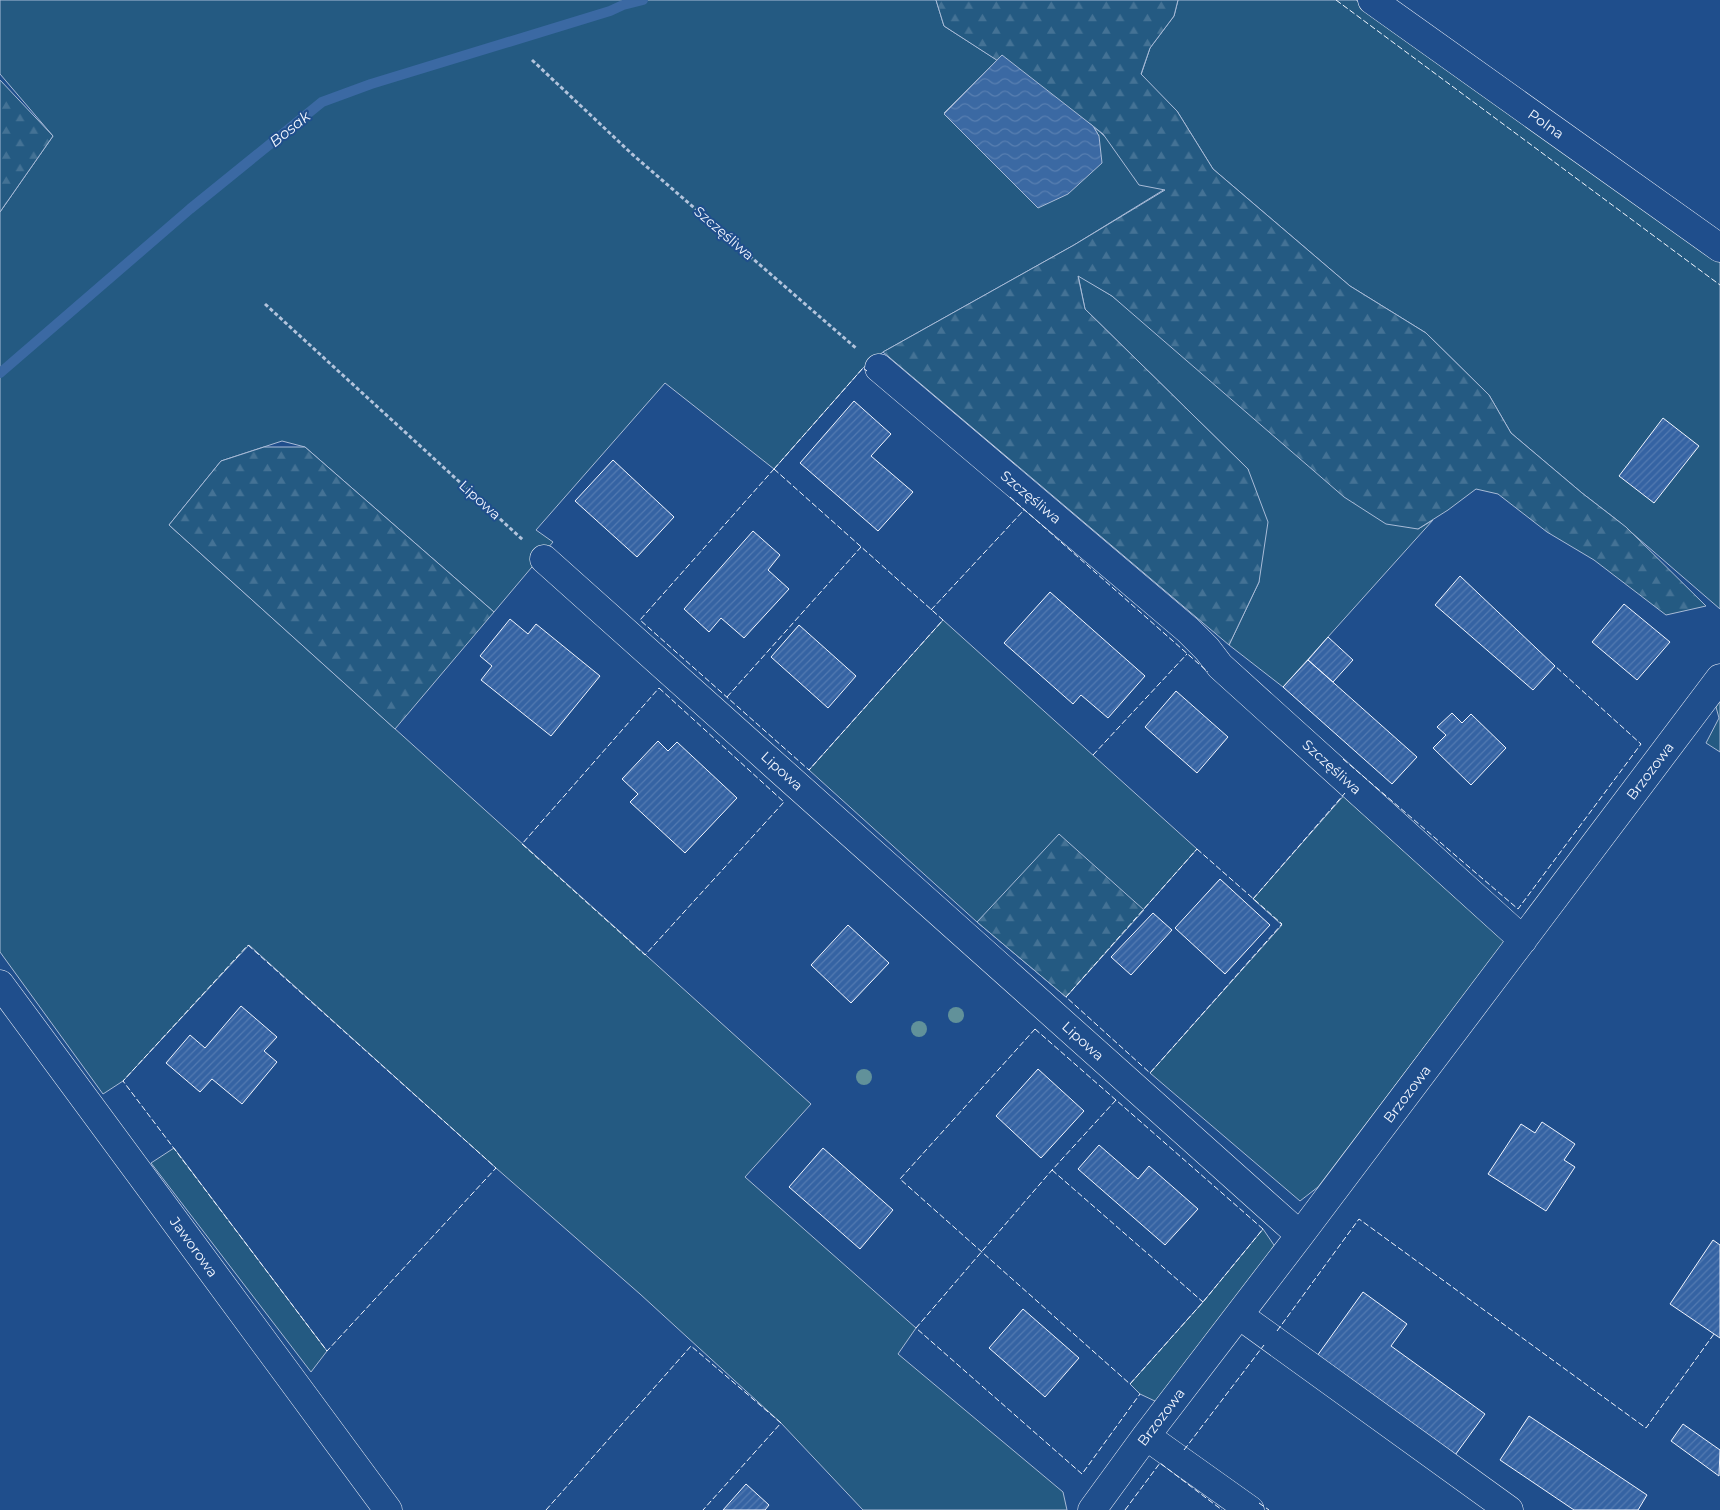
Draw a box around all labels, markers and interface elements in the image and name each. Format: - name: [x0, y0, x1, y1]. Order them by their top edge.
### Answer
- street label: Polna: [1524, 105, 1568, 143]
- water label: Bosak: [265, 106, 315, 151]
- street label: Szczęśliwa: [690, 202, 758, 264]
- street label: Szczęśliwa: [997, 466, 1065, 528]
- street label: Lipowa: [455, 476, 505, 524]
- street label: Szczęśliwa: [1299, 736, 1365, 798]
- street label: Brzozowa: [1622, 739, 1678, 803]
- street label: Lipowa: [757, 747, 807, 795]
- street label: Lipowa: [1058, 1017, 1108, 1065]
- street label: Brzozowa: [1379, 1062, 1435, 1126]
- street label: Jaworowa: [165, 1212, 222, 1281]
- street label: Brzozowa: [1133, 1385, 1189, 1449]

